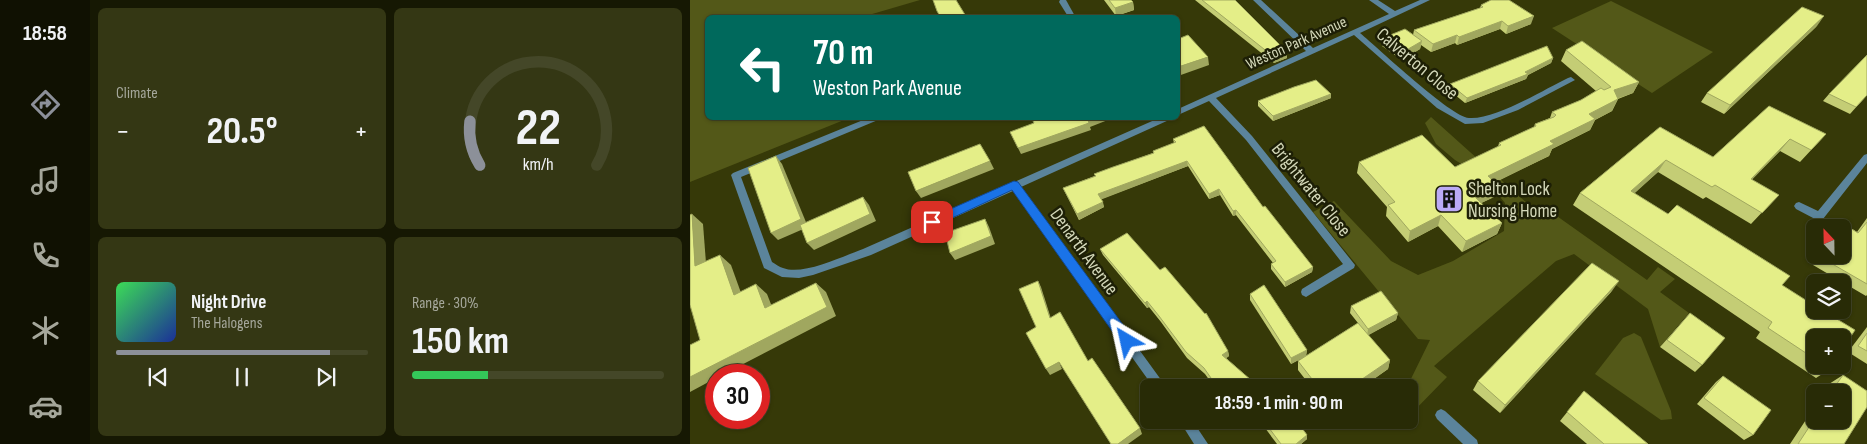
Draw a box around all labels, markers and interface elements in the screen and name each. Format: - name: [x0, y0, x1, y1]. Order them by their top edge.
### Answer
- street label: Weston Park Avenue: [1243, 13, 1350, 74]
- text: 18:58: [23, 20, 67, 47]
- street label: Calverton Close: [1371, 23, 1463, 105]
- text: 70 m: [813, 32, 873, 75]
- icon: left: [730, 35, 795, 100]
- text: Weston Park Avenue: [813, 75, 962, 102]
- text: Climate: [116, 84, 158, 103]
- icon: directions: [28, 87, 63, 122]
- text: 22: [515, 97, 561, 160]
- text: 20.5°: [206, 109, 278, 154]
- text: −: [116, 115, 130, 148]
- text: +: [354, 115, 368, 148]
- street label: Brightwater Close: [1266, 139, 1356, 241]
- text: km/h: [523, 154, 553, 175]
- icon: music: [28, 163, 63, 198]
- place label: Shelton Lock Nursing Home: [1468, 178, 1557, 223]
- building icon: Shelton Lock Nursing Home: [1434, 184, 1464, 214]
- pin: [911, 201, 953, 243]
- street label: Denarth Avenue: [1045, 204, 1123, 300]
- icon: arrive: [918, 208, 946, 236]
- north arrow: [1806, 219, 1851, 264]
- map controls: [1806, 219, 1851, 429]
- icon: phone: [28, 238, 63, 273]
- button: layers: [1806, 274, 1851, 319]
- text: Night Drive: [191, 291, 266, 314]
- text: Range · 30%: [412, 294, 479, 313]
- icon: climate: [28, 313, 63, 348]
- text: The Halogens: [191, 314, 262, 333]
- position arrow: [1100, 314, 1152, 366]
- text: 150 km: [412, 319, 509, 364]
- button: +: [1806, 329, 1851, 374]
- icon: previous: [144, 363, 172, 391]
- icon: pause: [228, 363, 256, 391]
- icon: next: [312, 363, 340, 391]
- speed limit sign: 30: [705, 364, 770, 429]
- button: −: [1806, 384, 1851, 429]
- icon: car: [28, 389, 63, 424]
- text: 18:59 · 1 min · 90 m: [1215, 392, 1343, 415]

